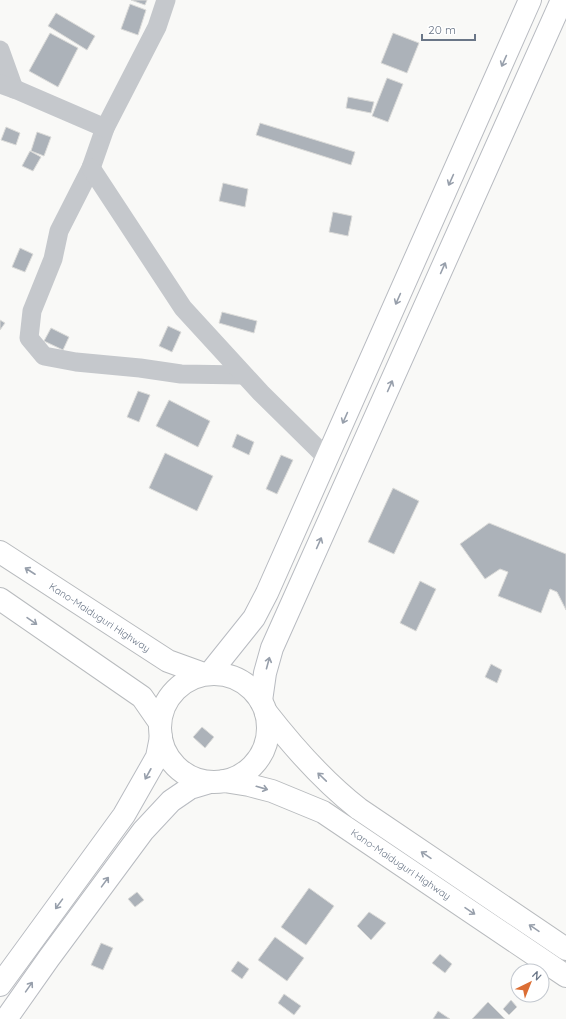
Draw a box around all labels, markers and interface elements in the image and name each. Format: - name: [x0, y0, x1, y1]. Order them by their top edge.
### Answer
- scale bar: [422, 16, 475, 42]
- text: 20 m: [428, 22, 456, 37]
- one-way arrow: [500, 55, 507, 67]
- one-way arrow: [447, 174, 454, 186]
- one-way arrow: [440, 262, 447, 274]
- one-way arrow: [394, 293, 401, 305]
- one-way arrow: [386, 381, 394, 393]
- one-way arrow: [341, 411, 348, 423]
- one-way arrow: [316, 538, 323, 550]
- one-way arrow: [25, 567, 36, 575]
- street label: Kano-Maiduguri Highway: [47, 580, 153, 655]
- one-way arrow: [26, 617, 37, 625]
- one-way arrow: [265, 656, 272, 669]
- one-way arrow: [143, 767, 151, 779]
- one-way arrow: [317, 772, 327, 782]
- one-way arrow: [255, 785, 268, 793]
- street label: Kano-Maiduguri Highway: [348, 826, 453, 903]
- one-way arrow: [421, 851, 432, 859]
- one-way arrow: [101, 877, 109, 888]
- one-way arrow: [55, 898, 63, 909]
- one-way arrow: [464, 906, 475, 915]
- one-way arrow: [529, 924, 540, 932]
- north arrow: [510, 963, 550, 1003]
- text: N: [529, 968, 545, 984]
- one-way arrow: [25, 982, 33, 993]

